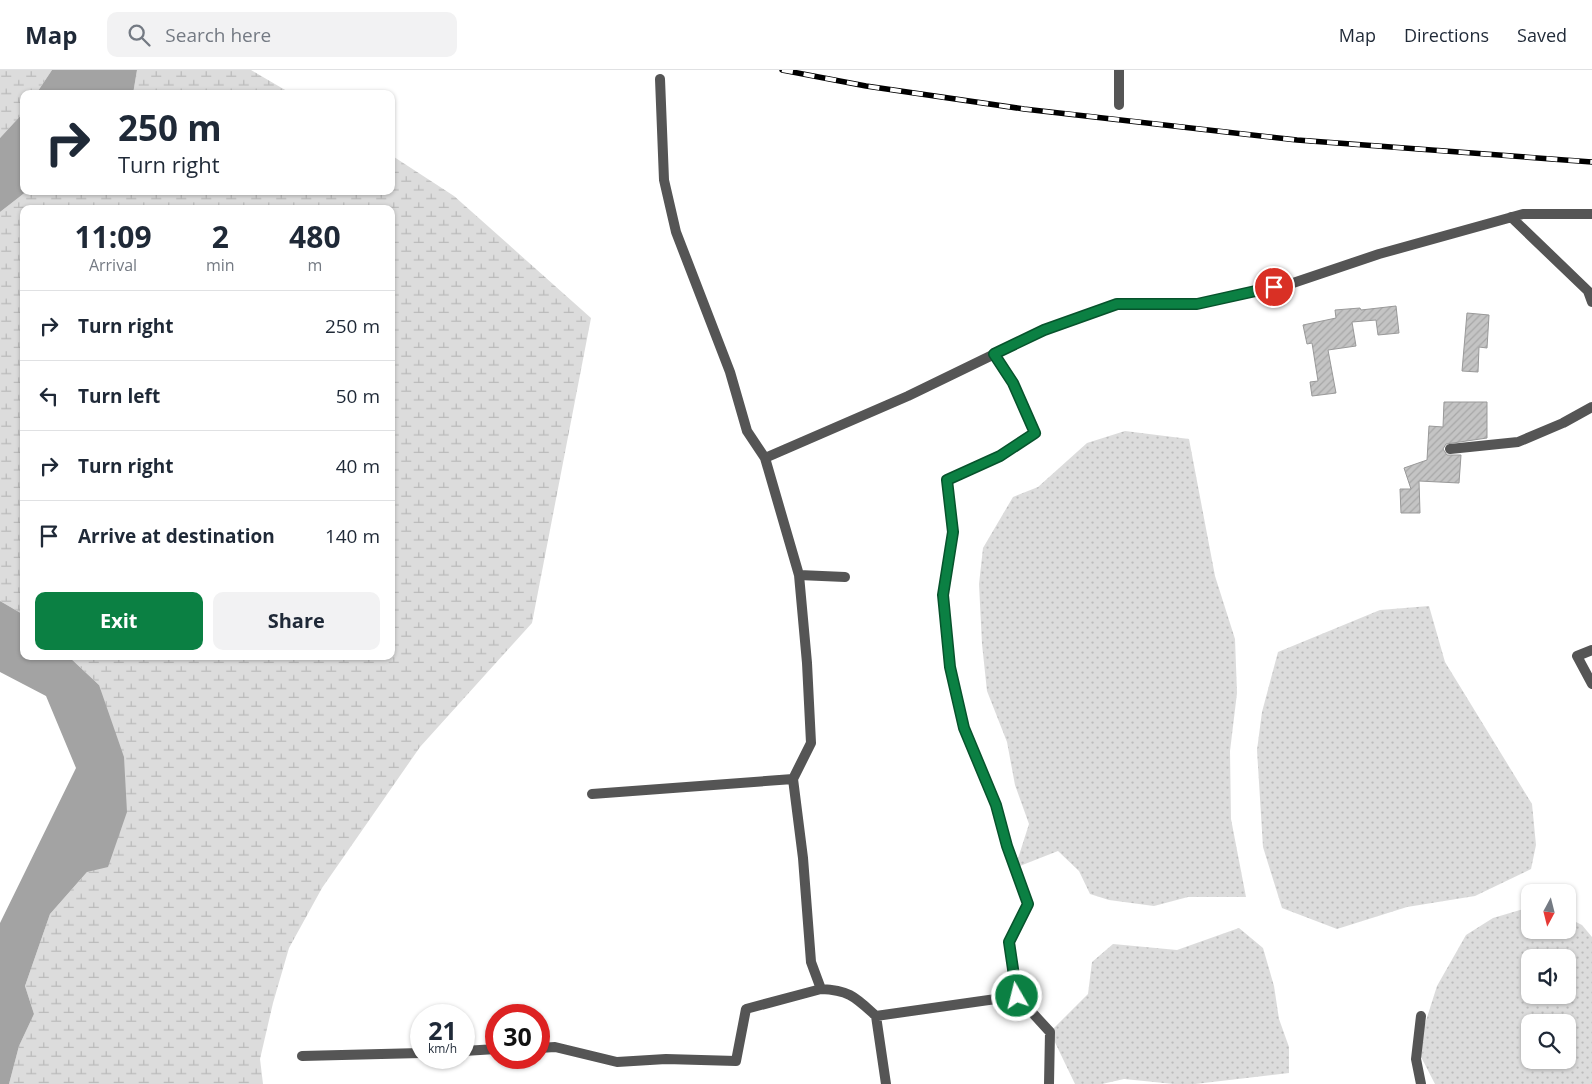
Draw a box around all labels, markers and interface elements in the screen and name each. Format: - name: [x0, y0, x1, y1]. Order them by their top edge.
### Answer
- search box: [107, 12, 457, 57]
- text: Map: [25, 18, 77, 51]
- icon: search: [125, 21, 153, 49]
- text: Search here: [165, 22, 271, 48]
- text: Map: [1339, 23, 1376, 47]
- text: Directions: [1404, 23, 1489, 47]
- text: Saved: [1517, 23, 1567, 47]
- text: 250 m: [118, 104, 222, 151]
- icon: right: [35, 110, 100, 175]
- text: Turn right: [118, 149, 220, 179]
- text: 11:09: [74, 216, 152, 257]
- text: 2: [212, 216, 229, 257]
- text: 480: [289, 216, 341, 257]
- text: Arrival: [89, 254, 137, 276]
- text: min: [206, 254, 235, 276]
- text: m: [307, 254, 322, 276]
- pin: [1253, 266, 1295, 308]
- icon: arrive: [1260, 273, 1288, 301]
- icon: right: [35, 312, 63, 340]
- text: Turn right: [78, 313, 173, 339]
- text: 250 m: [325, 313, 380, 339]
- icon: left: [35, 382, 63, 410]
- text: Turn left: [78, 383, 160, 409]
- text: 50 m: [336, 383, 380, 409]
- icon: right: [35, 452, 63, 480]
- text: Turn right: [78, 453, 173, 479]
- text: 40 m: [336, 453, 380, 479]
- icon: arrive: [35, 522, 63, 550]
- text: Arrive at destination: [78, 523, 275, 549]
- text: 140 m: [325, 523, 380, 549]
- button: Exit: [35, 592, 203, 650]
- button: Share: [213, 592, 380, 650]
- north arrow: [1521, 884, 1576, 939]
- map controls: [1521, 884, 1576, 1069]
- button: sound: [1521, 949, 1576, 1004]
- position arrow: [990, 969, 1042, 1021]
- speed limit sign: 30: [485, 1004, 550, 1069]
- text: 21: [428, 1013, 457, 1047]
- button: search: [1521, 1014, 1576, 1069]
- text: km/h: [428, 1040, 457, 1057]

